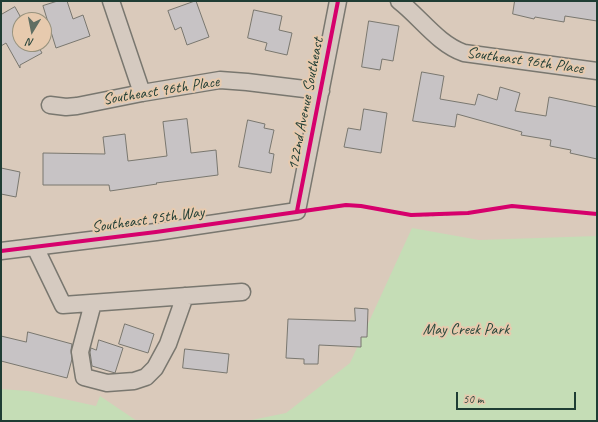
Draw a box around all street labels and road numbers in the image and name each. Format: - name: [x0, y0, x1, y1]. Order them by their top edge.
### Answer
- street label: 122nd Avenue Southeast: [284, 36, 328, 172]
- street label: Southeast 96th Place: [465, 43, 585, 79]
- street label: Southeast 96th Place: [101, 72, 221, 110]
- street label: Southeast 95th Way: [91, 203, 205, 237]

